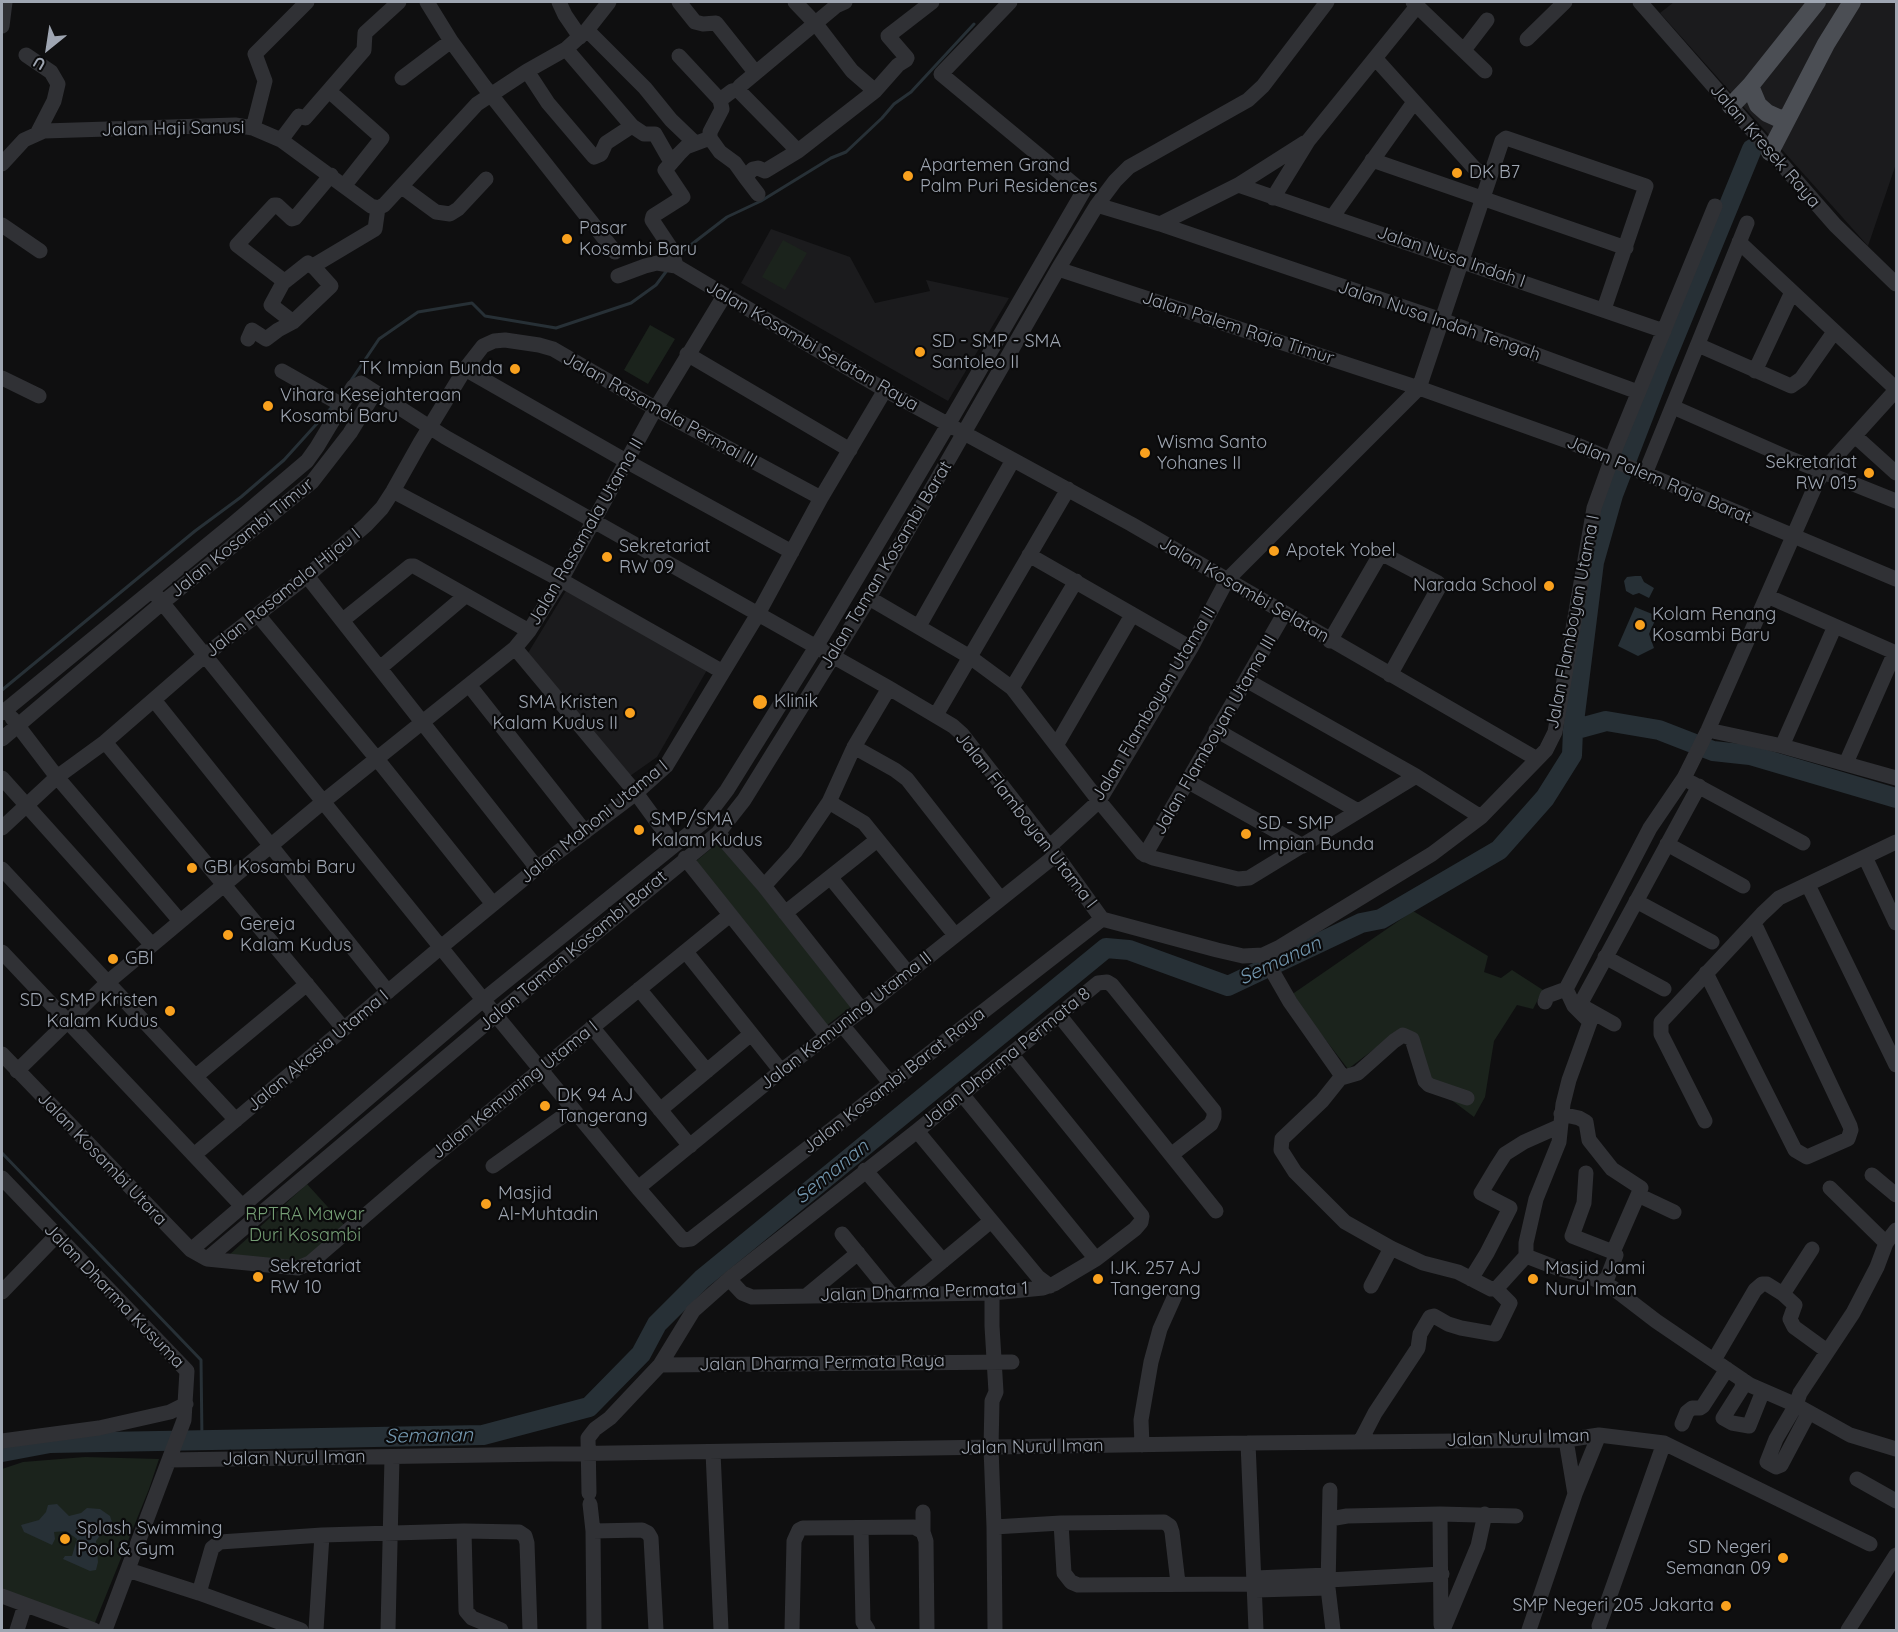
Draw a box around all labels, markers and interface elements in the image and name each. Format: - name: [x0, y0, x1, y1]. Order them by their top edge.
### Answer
- north arrow: [18, 18, 78, 78]
- text: U: [29, 52, 49, 75]
- street label: Jalan Kresek Raya: [1705, 79, 1825, 213]
- street label: Jalan Haji Sanusi: [101, 117, 245, 141]
- place label: Apartemen Grand Palm Puri Residences: [920, 155, 1097, 198]
- place label: DK B7: [1469, 162, 1520, 184]
- marker: DK B7: [1450, 166, 1464, 180]
- marker: Apartemen Grand Palm Puri Residences: [901, 169, 915, 183]
- place label: Pasar Kosambi Baru: [579, 218, 697, 260]
- street label: Jalan Nusa Indah I: [1374, 221, 1528, 293]
- marker: Pasar Kosambi Baru: [560, 232, 574, 246]
- street label: Jalan Kosambi Selatan Raya: [702, 276, 922, 416]
- street label: Jalan Nusa Indah Tengah: [1335, 276, 1543, 366]
- street label: Jalan Palem Raja Timur: [1139, 287, 1337, 369]
- place label: SD - SMP - SMA Santoleo II: [932, 331, 1061, 374]
- marker: SD - SMP - SMA Santoleo II: [913, 345, 927, 359]
- street label: Jalan Rasamala Permai III: [559, 348, 761, 472]
- place label: TK Impian Bunda: [359, 358, 503, 380]
- marker: TK Impian Bunda: [508, 362, 522, 376]
- place label: Vihara Kesejahteraan Kosambi Baru: [280, 385, 461, 428]
- marker: Vihara Kesejahteraan Kosambi Baru: [261, 399, 275, 413]
- street label: Jalan Palem Raja Barat: [1563, 431, 1755, 529]
- place label: Wisma Santo Yohanes II: [1157, 432, 1267, 474]
- street label: Jalan Rasamala Utama II: [524, 435, 648, 629]
- marker: Wisma Santo Yohanes II: [1138, 446, 1152, 460]
- place label: Sekretariat RW 015: [1766, 452, 1857, 494]
- street label: Jalan Taman Kosambi Barat: [815, 457, 957, 673]
- marker: Sekretariat RW 015: [1862, 466, 1876, 480]
- street label: Jalan Kosambi Timur: [166, 474, 318, 602]
- street label: Jalan Flamboyan Utama I: [1542, 513, 1604, 731]
- street label: Jalan Rasamala Hijau I: [201, 524, 365, 662]
- street label: Jalan Kosambi Selatan: [1155, 533, 1333, 647]
- place label: Sekretariat RW 09: [619, 536, 710, 578]
- place label: Apotek Yobel: [1286, 540, 1396, 562]
- marker: Apotek Yobel: [1267, 544, 1281, 558]
- marker: Sekretariat RW 09: [600, 550, 614, 564]
- place label: Narada School: [1413, 575, 1537, 597]
- marker: Narada School: [1542, 579, 1556, 593]
- street label: Jalan Flamboyan Utama II: [1087, 603, 1221, 805]
- place label: Kolam Renang Kosambi Baru: [1652, 604, 1776, 646]
- marker: Kolam Renang Kosambi Baru: [1633, 618, 1647, 632]
- street label: Jalan Flamboyan Utama III: [1149, 631, 1281, 839]
- place label: Klinik: [774, 691, 818, 713]
- place label: SMA Kristen Kalam Kudus II: [493, 692, 618, 734]
- marker: Klinik: [751, 693, 769, 711]
- marker: SMA Kristen Kalam Kudus II: [623, 706, 637, 720]
- street label: Jalan Flamboyan Utama I: [950, 727, 1102, 913]
- street label: Jalan Mahoni Utama I: [516, 756, 672, 888]
- place label: SMP/SMA Kalam Kudus: [651, 809, 762, 852]
- place label: SD - SMP Impian Bunda: [1258, 813, 1374, 856]
- marker: SMP/SMA Kalam Kudus: [632, 823, 646, 837]
- marker: SD - SMP Impian Bunda: [1239, 827, 1253, 841]
- place label: GBI Kosambi Baru: [204, 857, 356, 879]
- marker: GBI Kosambi Baru: [185, 861, 199, 875]
- street label: Jalan Taman Kosambi Barat: [475, 866, 671, 1036]
- place label: Gereja Kalam Kudus: [240, 914, 351, 956]
- marker: Gereja Kalam Kudus: [221, 928, 235, 942]
- water label: Semanan: [1235, 931, 1325, 991]
- street label: Jalan Kemuning Utama II: [756, 947, 936, 1095]
- place label: GBI: [125, 948, 154, 970]
- marker: GBI: [106, 952, 120, 966]
- street label: Jalan Dharma Permata 8: [917, 983, 1095, 1133]
- street label: Jalan Akasia Utama I: [243, 985, 393, 1117]
- place label: SD - SMP Kristen Kalam Kudus: [20, 990, 158, 1032]
- street label: Jalan Kosambi Barat Raya: [799, 1003, 989, 1159]
- marker: SD - SMP Kristen Kalam Kudus: [163, 1004, 177, 1018]
- street label: Jalan Kemuning Utama I: [428, 1016, 602, 1164]
- place label: DK 94 AJ Tangerang: [557, 1085, 648, 1128]
- street label: Jalan Kosambi Utara: [33, 1088, 171, 1230]
- marker: DK 94 AJ Tangerang: [538, 1099, 552, 1113]
- water label: Semanan: [790, 1135, 874, 1209]
- place label: Masjid Al-Muhtadin: [498, 1183, 598, 1226]
- marker: Masjid Al-Muhtadin: [479, 1197, 493, 1211]
- park label: RPTRA Mawar Duri Kosambi: [245, 1204, 365, 1246]
- street label: Jalan Dharma Kusuma: [39, 1219, 189, 1373]
- place label: Sekretariat RW 10: [270, 1256, 361, 1298]
- place label: IJK. 257 AJ Tangerang: [1110, 1258, 1201, 1300]
- place label: Masjid Jami Nurul Iman: [1545, 1258, 1645, 1300]
- marker: Sekretariat RW 10: [251, 1270, 265, 1284]
- marker: IJK. 257 AJ Tangerang: [1091, 1272, 1105, 1286]
- marker: Masjid Jami Nurul Iman: [1526, 1272, 1540, 1286]
- street label: Jalan Dharma Permata 1: [820, 1278, 1028, 1306]
- street label: Jalan Dharma Permata Raya: [699, 1350, 945, 1376]
- water label: Semanan: [385, 1423, 473, 1449]
- street label: Jalan Nurul Iman: [1446, 1425, 1590, 1451]
- street label: Jalan Nurul Iman: [960, 1435, 1104, 1459]
- street label: Jalan Nurul Iman: [222, 1446, 366, 1470]
- place label: Splash Swimming Pool & Gym: [77, 1518, 222, 1561]
- marker: Splash Swimming Pool & Gym: [58, 1532, 72, 1546]
- place label: SD Negeri Semanan 09: [1666, 1537, 1771, 1580]
- marker: SD Negeri Semanan 09: [1776, 1551, 1790, 1565]
- place label: SMP Negeri 205 Jakarta: [1512, 1595, 1714, 1617]
- marker: SMP Negeri 205 Jakarta: [1719, 1599, 1733, 1613]

